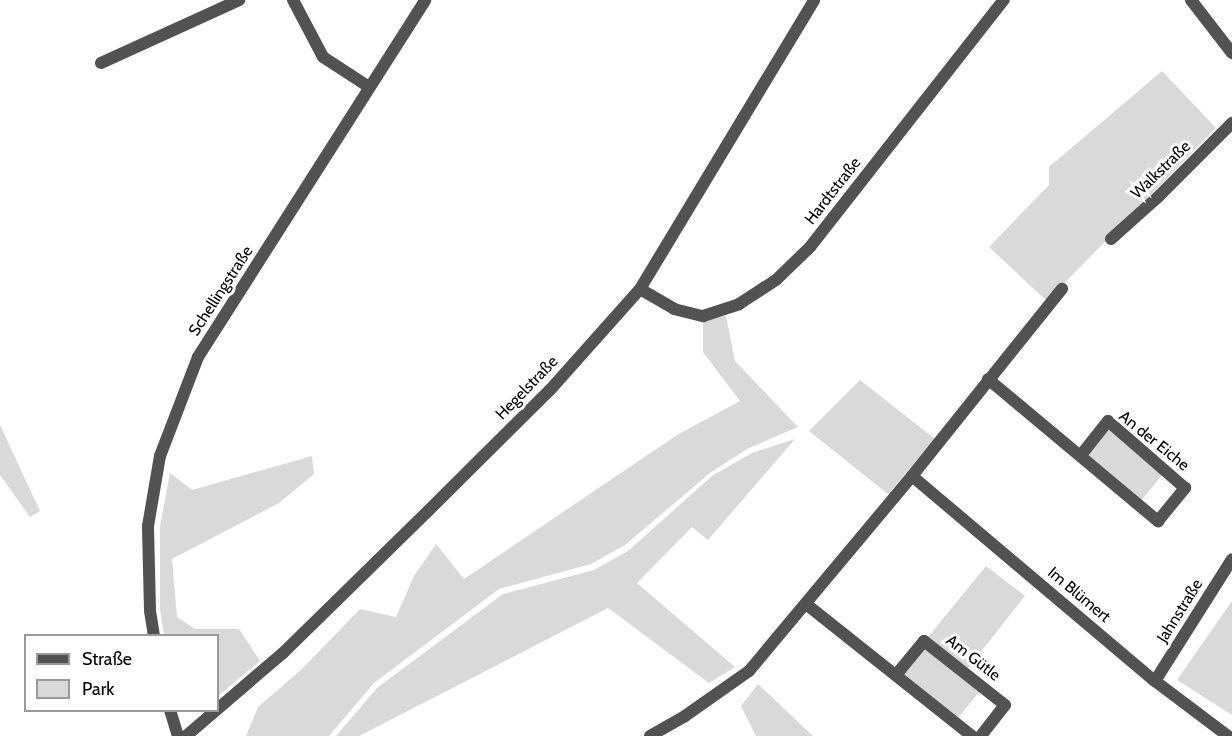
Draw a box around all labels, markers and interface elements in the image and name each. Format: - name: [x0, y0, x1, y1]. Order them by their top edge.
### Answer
- street label: Walkstraße: [1127, 137, 1195, 203]
- street label: Hardtstraße: [801, 154, 865, 228]
- street label: Schellingstraße: [185, 242, 257, 340]
- street label: Hegelstraße: [492, 352, 562, 424]
- street label: An der Eiche: [1115, 407, 1193, 475]
- street label: Im Blümert: [1044, 563, 1114, 627]
- street label: Jahnstraße: [1153, 576, 1207, 646]
- street label: Am Gütle: [942, 631, 1004, 685]
- legend: [24, 634, 219, 712]
- text: Straße: [82, 648, 132, 670]
- text: Park: [82, 678, 114, 700]

